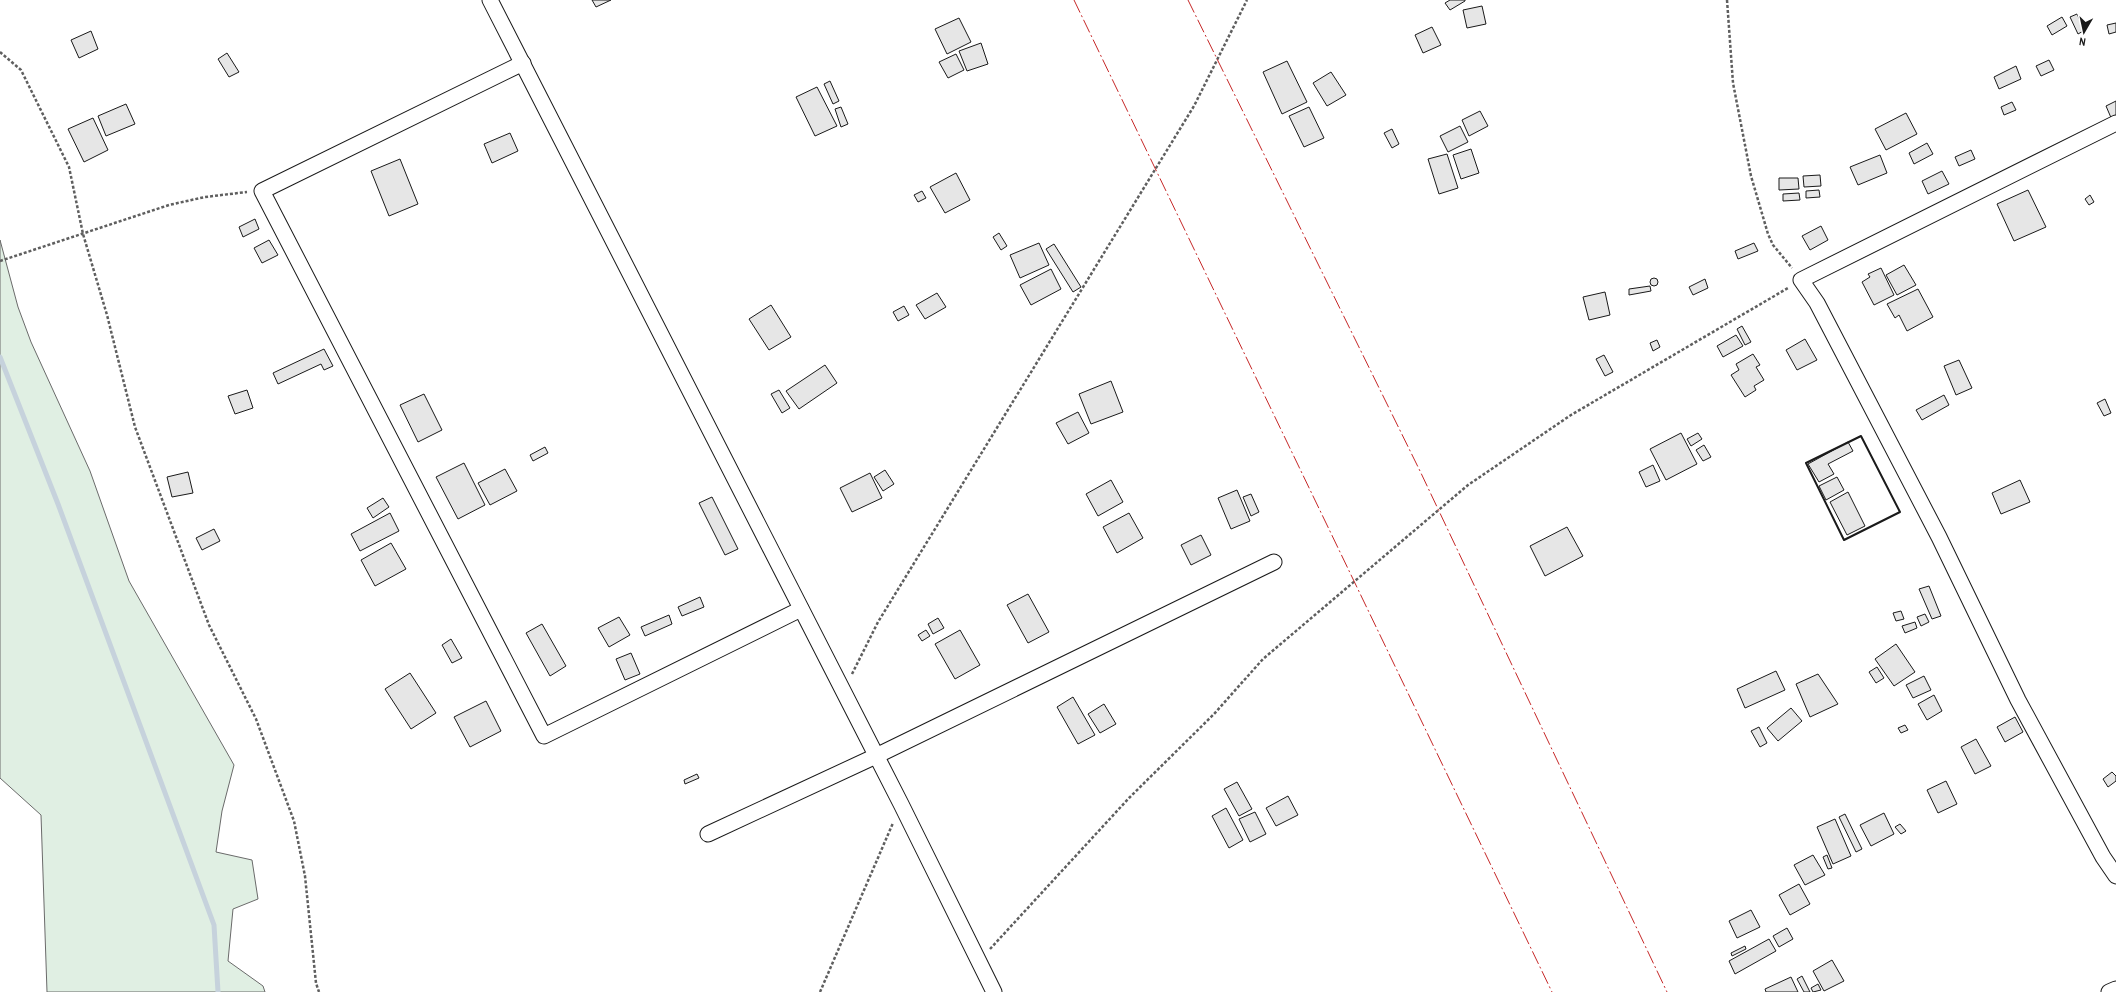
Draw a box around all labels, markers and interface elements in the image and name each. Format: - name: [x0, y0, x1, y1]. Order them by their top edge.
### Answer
- north arrow: [2064, 12, 2104, 52]
- text: N: [2078, 34, 2087, 49]

